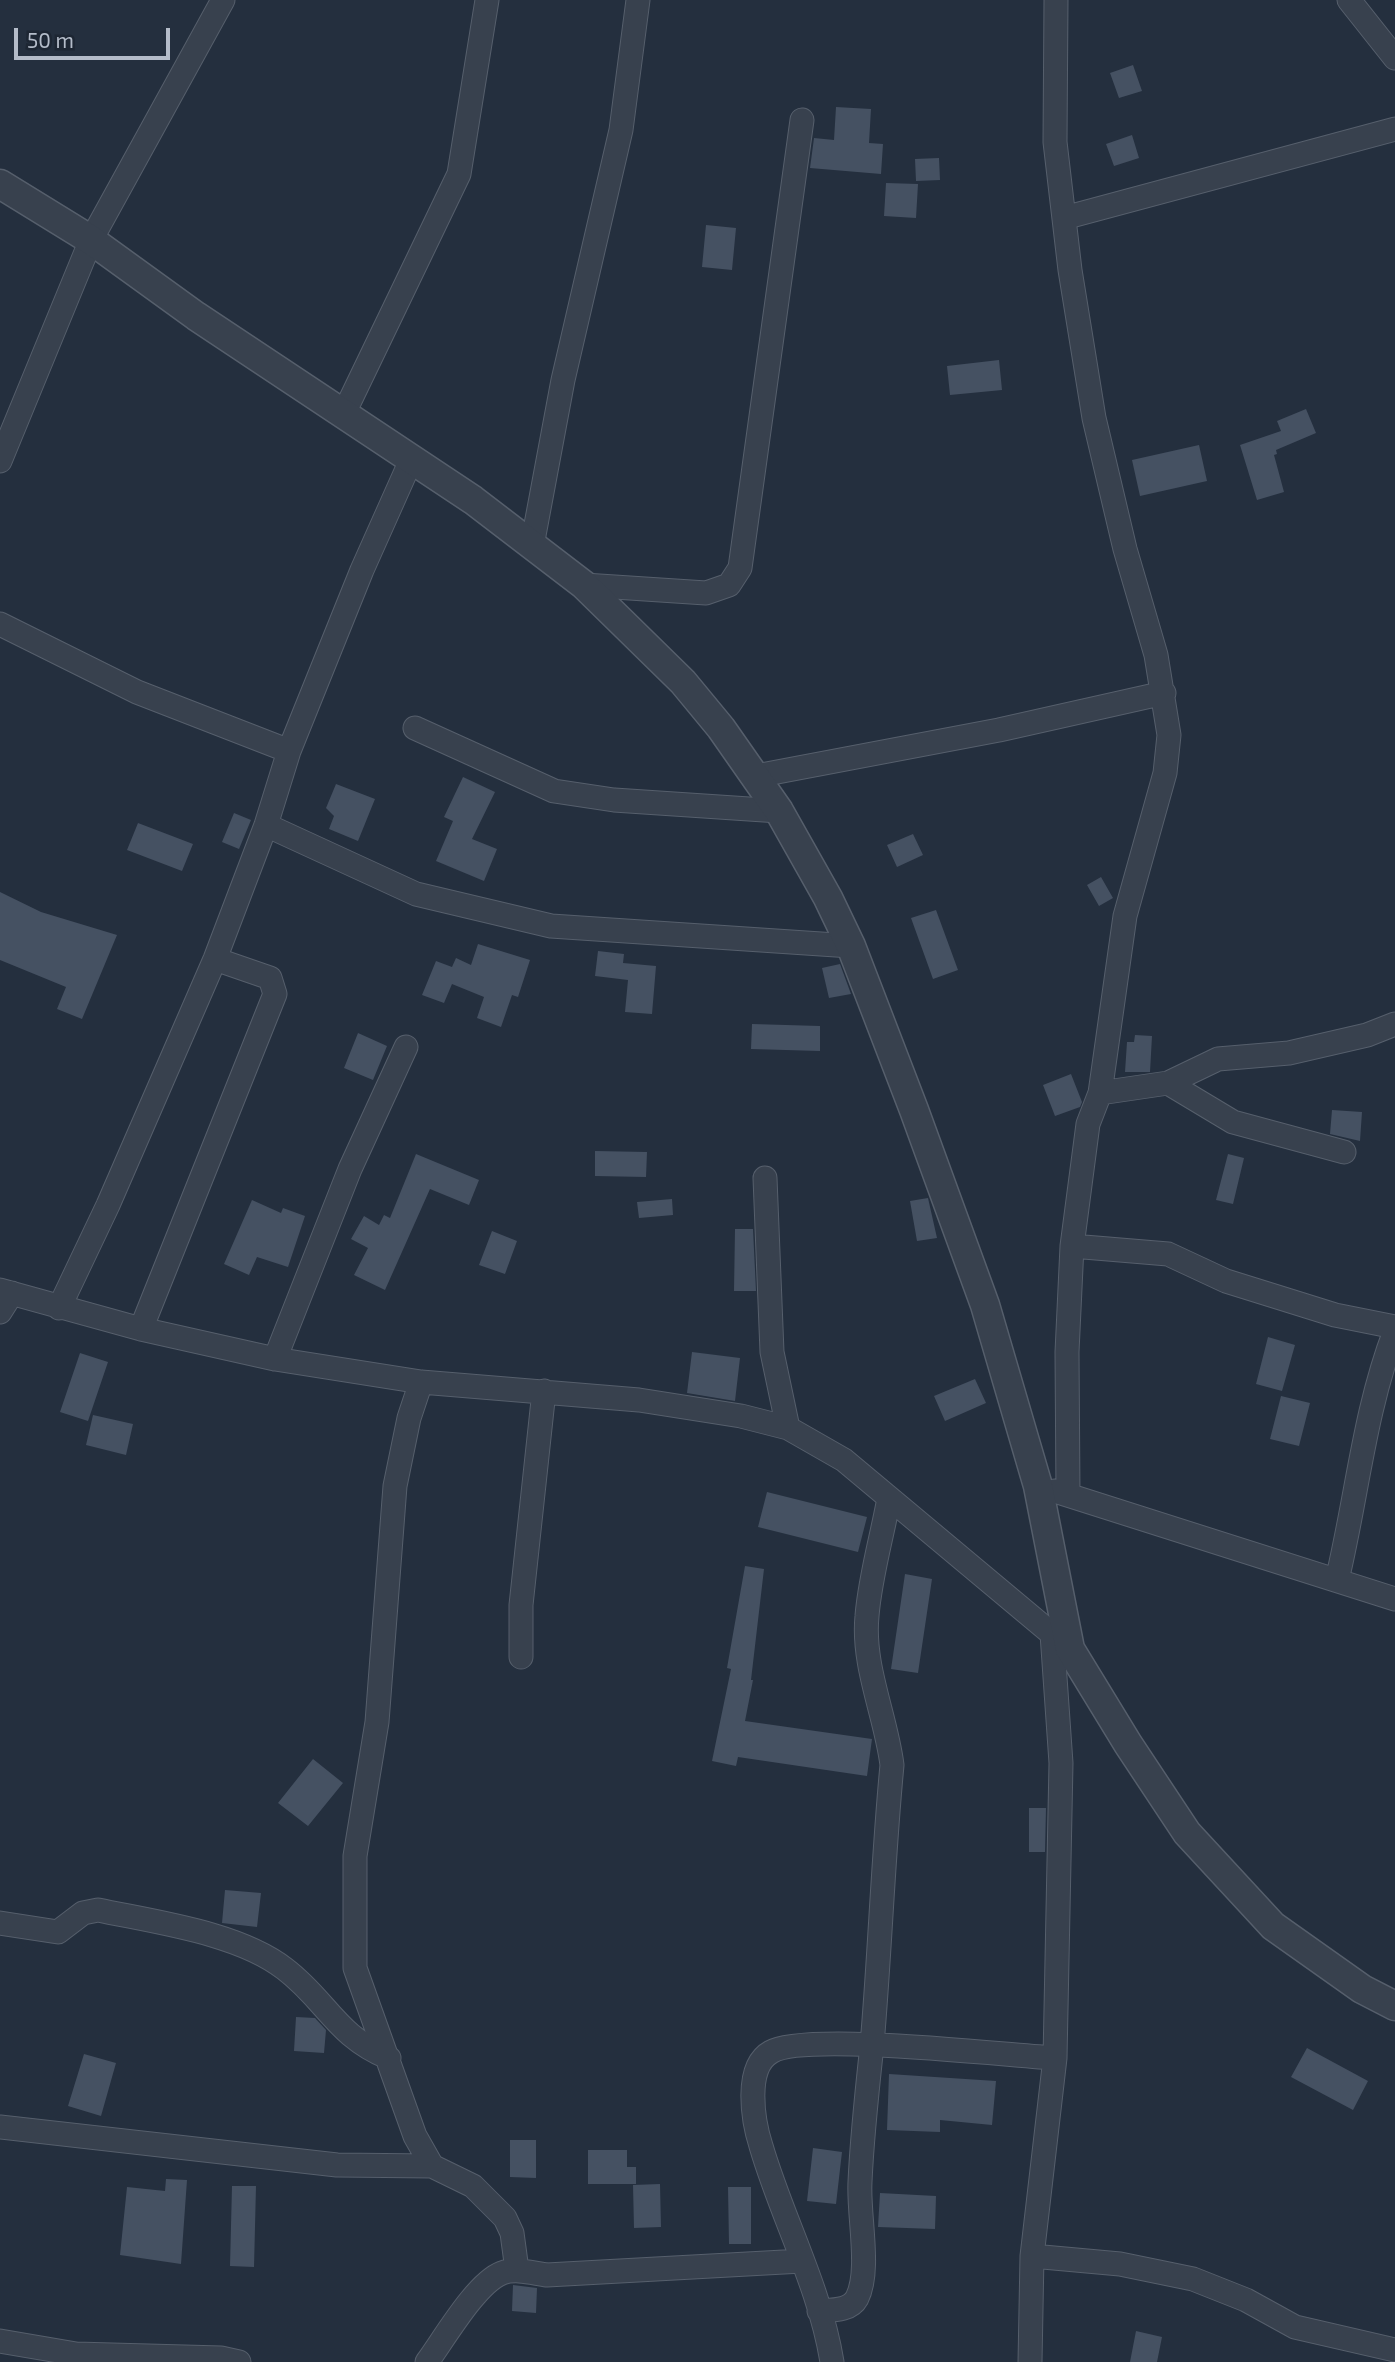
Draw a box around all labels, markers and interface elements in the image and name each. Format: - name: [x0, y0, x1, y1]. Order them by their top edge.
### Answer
- scale bar: [18, 14, 173, 58]
- text: 50 m: [27, 27, 74, 52]

